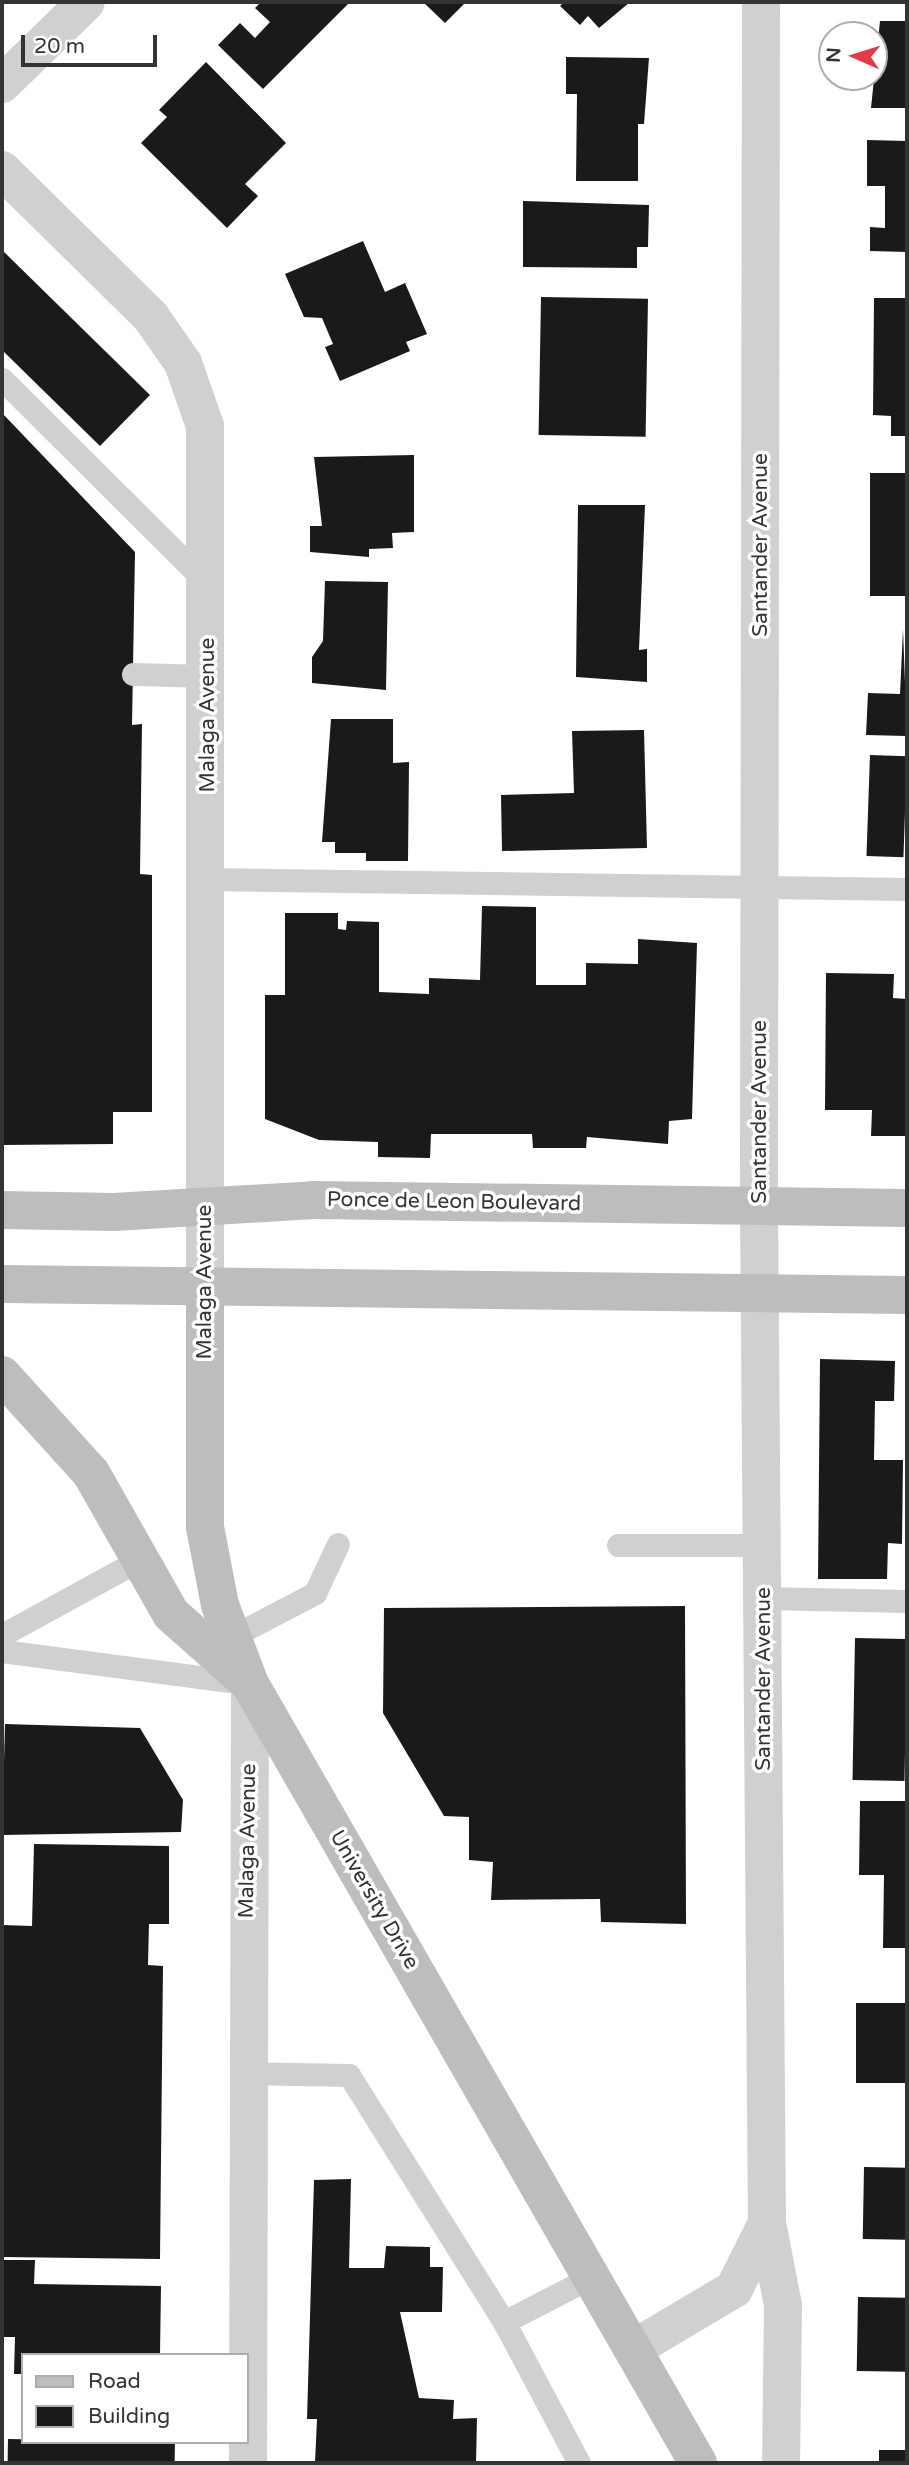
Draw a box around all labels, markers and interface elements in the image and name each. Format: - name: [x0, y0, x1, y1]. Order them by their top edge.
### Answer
- scale bar: [24, 21, 161, 65]
- north arrow: [818, 21, 888, 91]
- text: 20 m: [34, 34, 85, 59]
- text: N: [823, 47, 845, 63]
- street label: Santander Avenue: [748, 453, 774, 637]
- street label: Malaga Avenue: [195, 638, 221, 792]
- street label: Santander Avenue: [747, 1020, 773, 1204]
- street label: Ponce de Leon Boulevard: [327, 1187, 581, 1217]
- street label: Malaga Avenue: [192, 1205, 218, 1359]
- street label: Santander Avenue: [751, 1587, 777, 1771]
- street label: Malaga Avenue: [234, 1763, 262, 1919]
- street label: University Drive: [324, 1826, 424, 1974]
- legend: [21, 2353, 248, 2444]
- text: Road: [88, 2369, 141, 2394]
- text: Building: [88, 2404, 170, 2429]

